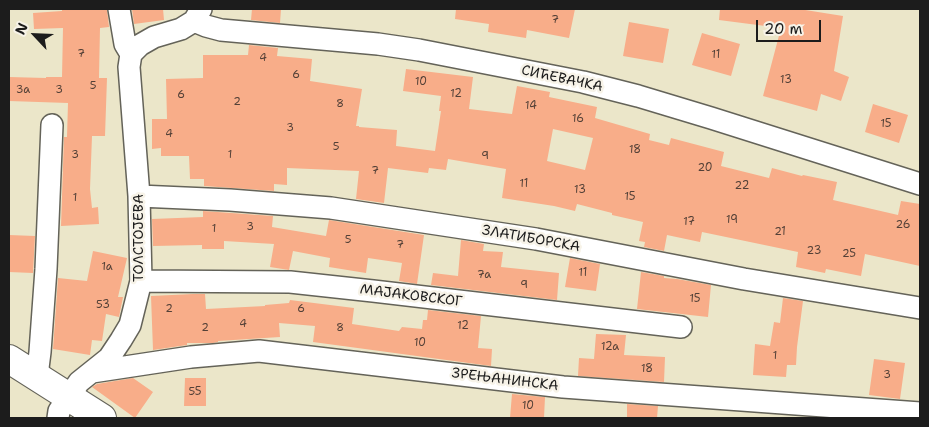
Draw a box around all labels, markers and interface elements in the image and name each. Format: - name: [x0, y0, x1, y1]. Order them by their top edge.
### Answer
- north arrow: [10, 10, 60, 60]
- scale bar: [759, 10, 824, 42]
- house number: 7: [551, 13, 559, 27]
- text: 20 m: [764, 19, 803, 39]
- text: N: [11, 20, 32, 37]
- house number: 7: [77, 47, 85, 61]
- house number: 11: [712, 48, 720, 62]
- house number: 4: [259, 51, 267, 65]
- street label: СИЋЕВАЧКА: [520, 62, 604, 96]
- house number: 6: [292, 68, 300, 82]
- house number: 13: [780, 73, 792, 87]
- house number: 10: [415, 75, 427, 89]
- house number: 5: [90, 79, 96, 93]
- house number: 3a: [16, 83, 30, 97]
- house number: 3: [55, 83, 63, 97]
- house number: 12: [450, 87, 462, 101]
- house number: 6: [177, 88, 185, 102]
- house number: 2: [233, 95, 241, 109]
- house number: 8: [336, 97, 344, 111]
- house number: 14: [525, 99, 537, 113]
- house number: 16: [572, 112, 584, 126]
- house number: 15: [880, 117, 892, 131]
- house number: 3: [286, 121, 294, 135]
- house number: 4: [165, 127, 173, 141]
- house number: 5: [333, 140, 339, 154]
- house number: 18: [629, 143, 641, 157]
- house number: 3: [71, 148, 79, 162]
- house number: 1: [228, 148, 232, 162]
- house number: 9: [481, 149, 489, 163]
- house number: 20: [697, 161, 713, 175]
- house number: 7: [371, 164, 379, 178]
- house number: 11: [520, 177, 528, 191]
- house number: 22: [735, 179, 749, 193]
- house number: 13: [574, 183, 586, 197]
- house number: 15: [624, 190, 636, 204]
- house number: 1: [73, 191, 77, 205]
- street label: ТОЛСТОЈЕВА: [131, 194, 147, 282]
- house number: 19: [726, 213, 738, 227]
- house number: 17: [683, 215, 695, 229]
- house number: 26: [896, 218, 910, 232]
- house number: 3: [246, 220, 254, 234]
- house number: 1: [212, 222, 216, 236]
- street label: ЗЛАТИБОРСКА: [481, 222, 581, 256]
- house number: 21: [774, 225, 786, 239]
- house number: 5: [345, 233, 351, 247]
- house number: 7: [396, 238, 404, 252]
- house number: 23: [807, 244, 821, 258]
- house number: 25: [842, 247, 856, 261]
- house number: 1a: [101, 260, 113, 274]
- house number: 11: [579, 266, 587, 280]
- house number: 7a: [477, 268, 491, 282]
- house number: 9: [520, 278, 528, 292]
- street label: МАЈАКОВСКОГ: [359, 281, 463, 311]
- house number: 15: [689, 292, 701, 306]
- house number: 53: [96, 298, 110, 312]
- house number: 2: [165, 302, 173, 316]
- house number: 6: [297, 302, 305, 316]
- house number: 4: [239, 317, 247, 331]
- house number: 12: [457, 319, 469, 333]
- house number: 2: [201, 321, 209, 335]
- house number: 8: [336, 321, 344, 335]
- house number: 10: [414, 336, 426, 350]
- house number: 12a: [601, 340, 619, 354]
- house number: 1: [773, 349, 777, 363]
- house number: 18: [641, 362, 653, 376]
- street label: ЗРЕЊАНИНСКА: [451, 365, 559, 395]
- house number: 3: [883, 368, 891, 382]
- house number: 55: [188, 385, 202, 399]
- house number: 10: [522, 399, 534, 413]

